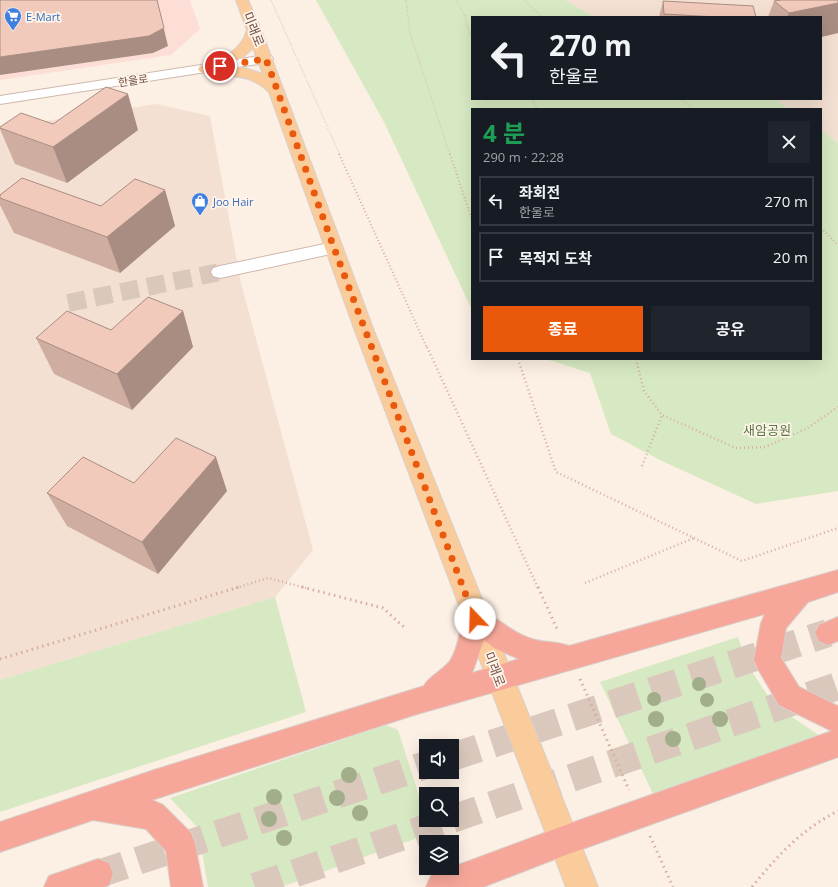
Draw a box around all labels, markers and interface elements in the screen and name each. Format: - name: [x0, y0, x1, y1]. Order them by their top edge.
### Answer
- supermarket icon: E-Mart: [3, 6, 23, 31]
- place label: E-Mart: [26, 9, 60, 24]
- street label: 미래로: [239, 9, 269, 49]
- text: 270 m: [549, 26, 632, 64]
- icon: left: [483, 32, 535, 84]
- pin: [203, 49, 237, 83]
- icon: arrive: [209, 55, 231, 77]
- text: 한울로: [549, 64, 599, 88]
- street label: 한울로: [117, 70, 149, 90]
- text: 4 분: [483, 116, 525, 149]
- button: close: [768, 121, 810, 163]
- text: 290 m · 22:28: [483, 148, 564, 166]
- text: 좌회전: [519, 182, 560, 202]
- icon: left: [485, 190, 507, 212]
- shop icon: Joo Hair: [190, 191, 210, 216]
- text: 270 m: [764, 191, 808, 211]
- place label: Joo Hair: [212, 194, 254, 209]
- text: 한울로: [519, 203, 555, 221]
- icon: arrive: [485, 246, 507, 268]
- text: 20 m: [773, 247, 808, 267]
- text: 목적지 도착: [519, 248, 592, 268]
- button: 종료: [483, 306, 643, 352]
- button: 공유: [651, 306, 810, 352]
- park label: 새암공원: [743, 421, 791, 439]
- position arrow: [454, 598, 496, 640]
- street label: 미래로: [480, 649, 510, 689]
- map controls: [419, 739, 459, 875]
- button: sound: [419, 739, 459, 779]
- button: search: [419, 787, 459, 827]
- button: layers: [419, 835, 459, 875]

